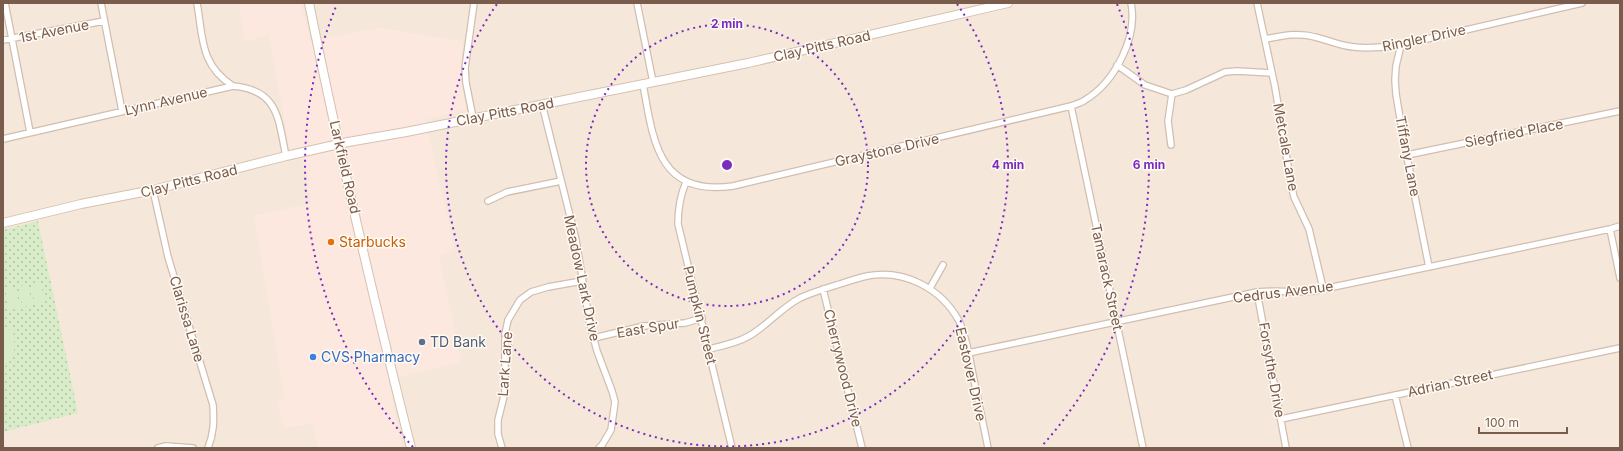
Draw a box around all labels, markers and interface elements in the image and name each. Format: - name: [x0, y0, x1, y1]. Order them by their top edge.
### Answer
- street label: 1st Avenue: [18, 15, 90, 46]
- text: 2 min: [711, 16, 743, 31]
- street label: Ringler Drive: [1381, 20, 1467, 55]
- street label: Clay Pitts Road: [772, 26, 872, 65]
- street label: Lynn Avenue: [123, 83, 209, 118]
- street label: Clay Pitts Road: [455, 94, 555, 129]
- street label: Metcale Lane: [1270, 102, 1303, 192]
- street label: Tiffany Lane: [1392, 114, 1425, 198]
- street label: Siegfried Place: [1463, 115, 1565, 150]
- street label: Larkfield Road: [326, 119, 364, 215]
- street label: Graystone Drive: [833, 129, 941, 170]
- text: 4 min: [992, 157, 1024, 172]
- text: 6 min: [1133, 157, 1165, 172]
- centre of rings: [720, 158, 734, 172]
- street label: Clay Pitts Road: [139, 160, 239, 201]
- street label: Meadow Lark Drive: [561, 213, 604, 343]
- street label: Tamarack Street: [1088, 222, 1127, 332]
- place label: Starbucks: [339, 233, 406, 250]
- marker: Starbucks: [326, 237, 336, 247]
- street label: Pumpkin Street: [680, 264, 721, 366]
- street label: Clarissa Lane: [166, 274, 209, 364]
- street label: Cedrus Avenue: [1232, 277, 1334, 306]
- street label: Cherrywood Drive: [821, 307, 866, 429]
- street label: East Spur: [615, 314, 681, 341]
- street label: Forsythe Drive: [1256, 321, 1289, 419]
- street label: Eastover Drive: [952, 325, 991, 423]
- street label: Lark Lane: [494, 331, 515, 397]
- place label: TD Bank: [430, 333, 486, 350]
- marker: TD Bank: [417, 337, 427, 347]
- place label: CVS Pharmacy: [321, 348, 420, 365]
- marker: CVS Pharmacy: [308, 352, 318, 362]
- street label: Adrian Street: [1406, 365, 1494, 400]
- scale bar: [1479, 409, 1567, 435]
- text: 100 m: [1485, 415, 1519, 430]

